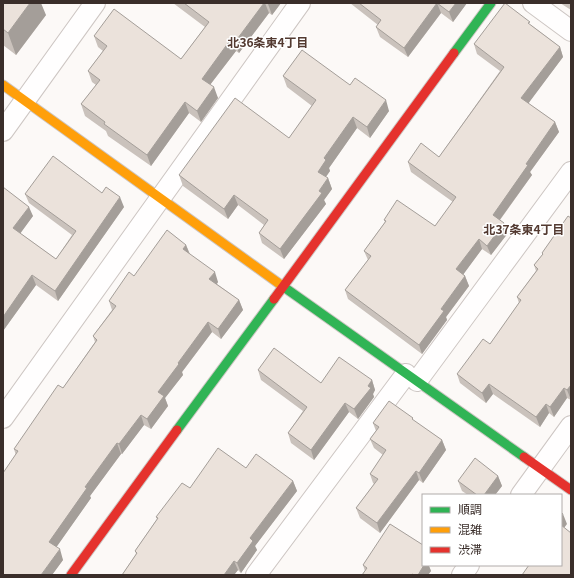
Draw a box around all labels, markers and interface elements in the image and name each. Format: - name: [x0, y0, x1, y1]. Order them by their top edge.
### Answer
- district label: 北36条東4丁目: [227, 33, 309, 50]
- district label: 北37条東4丁目: [483, 220, 565, 237]
- legend: [422, 494, 562, 566]
- text: 順調: [458, 500, 482, 517]
- text: 混雑: [458, 520, 482, 537]
- text: 渋滞: [458, 540, 482, 557]

